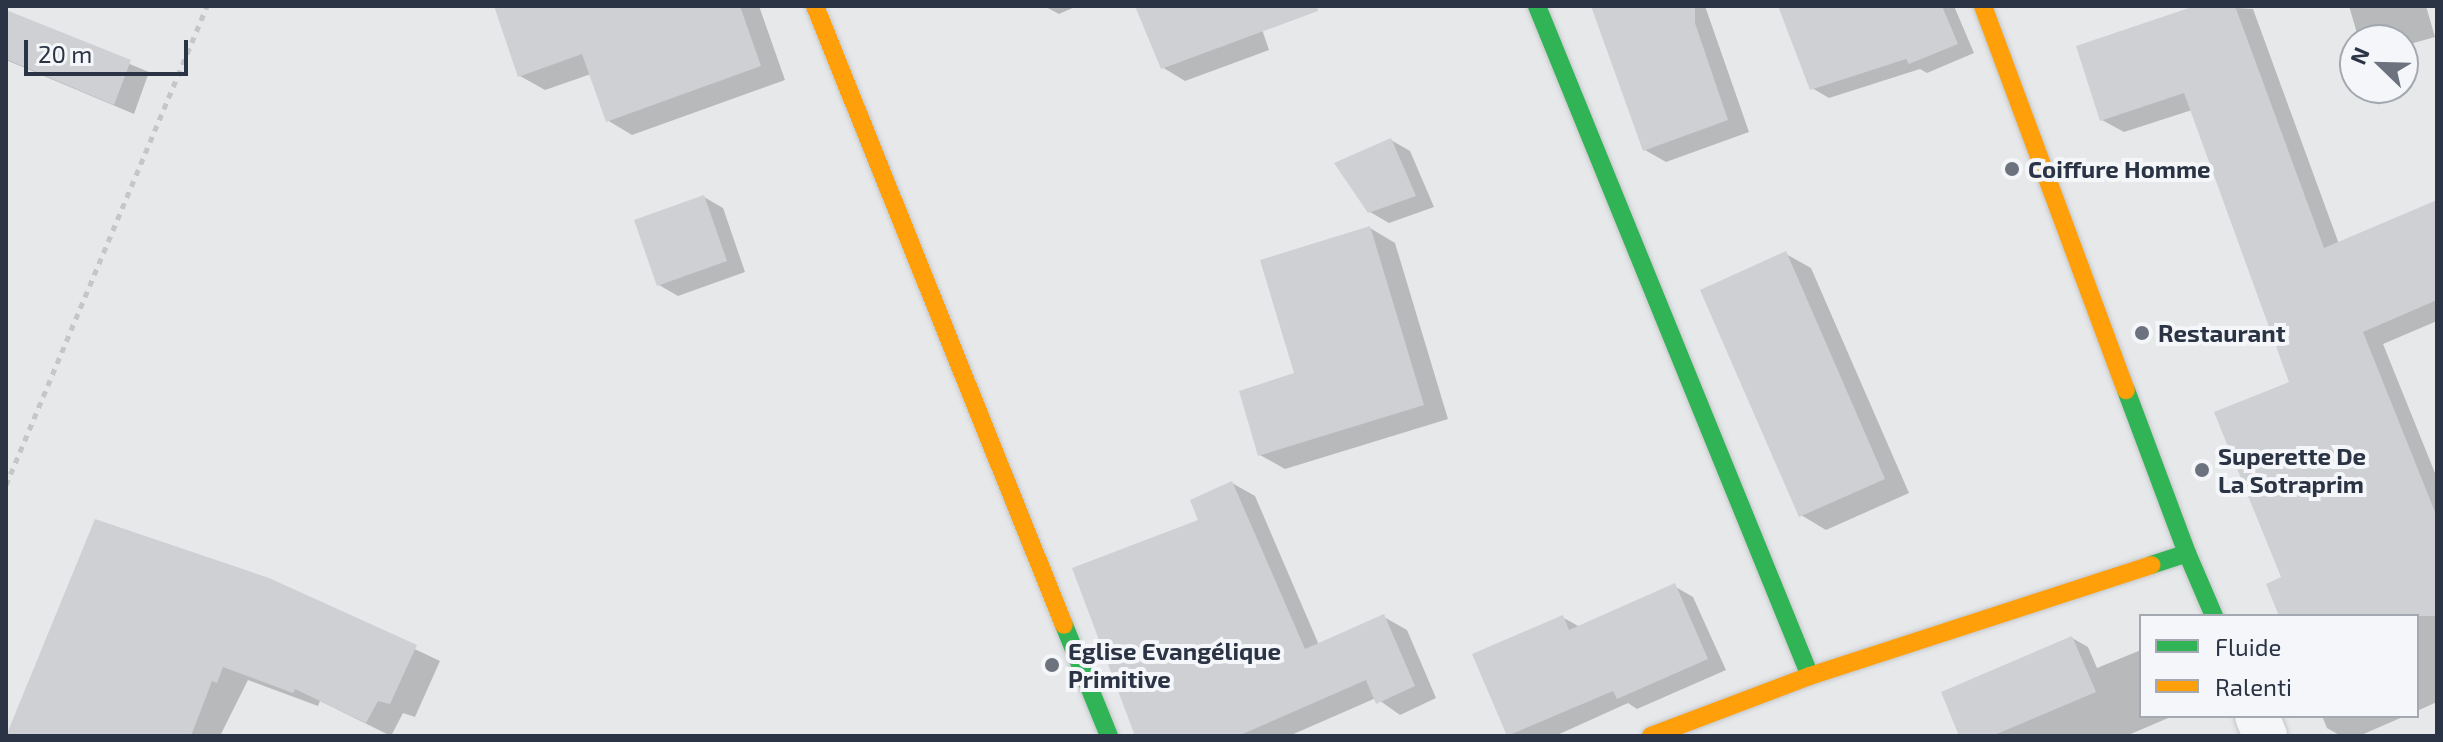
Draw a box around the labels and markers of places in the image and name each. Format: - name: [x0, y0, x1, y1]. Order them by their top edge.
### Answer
- place label: Coiffure Homme: [2028, 155, 2211, 183]
- marker: Coiffure Homme: [2003, 160, 2021, 178]
- place label: Restaurant: [2158, 319, 2286, 347]
- marker: Restaurant: [2133, 324, 2151, 342]
- place label: Superette De La Sotraprim: [2218, 442, 2366, 498]
- marker: Superette De La Sotraprim: [2193, 461, 2211, 479]
- place label: Eglise Evangélique Primitive: [1068, 637, 1281, 693]
- marker: Eglise Evangélique Primitive: [1043, 656, 1061, 674]

